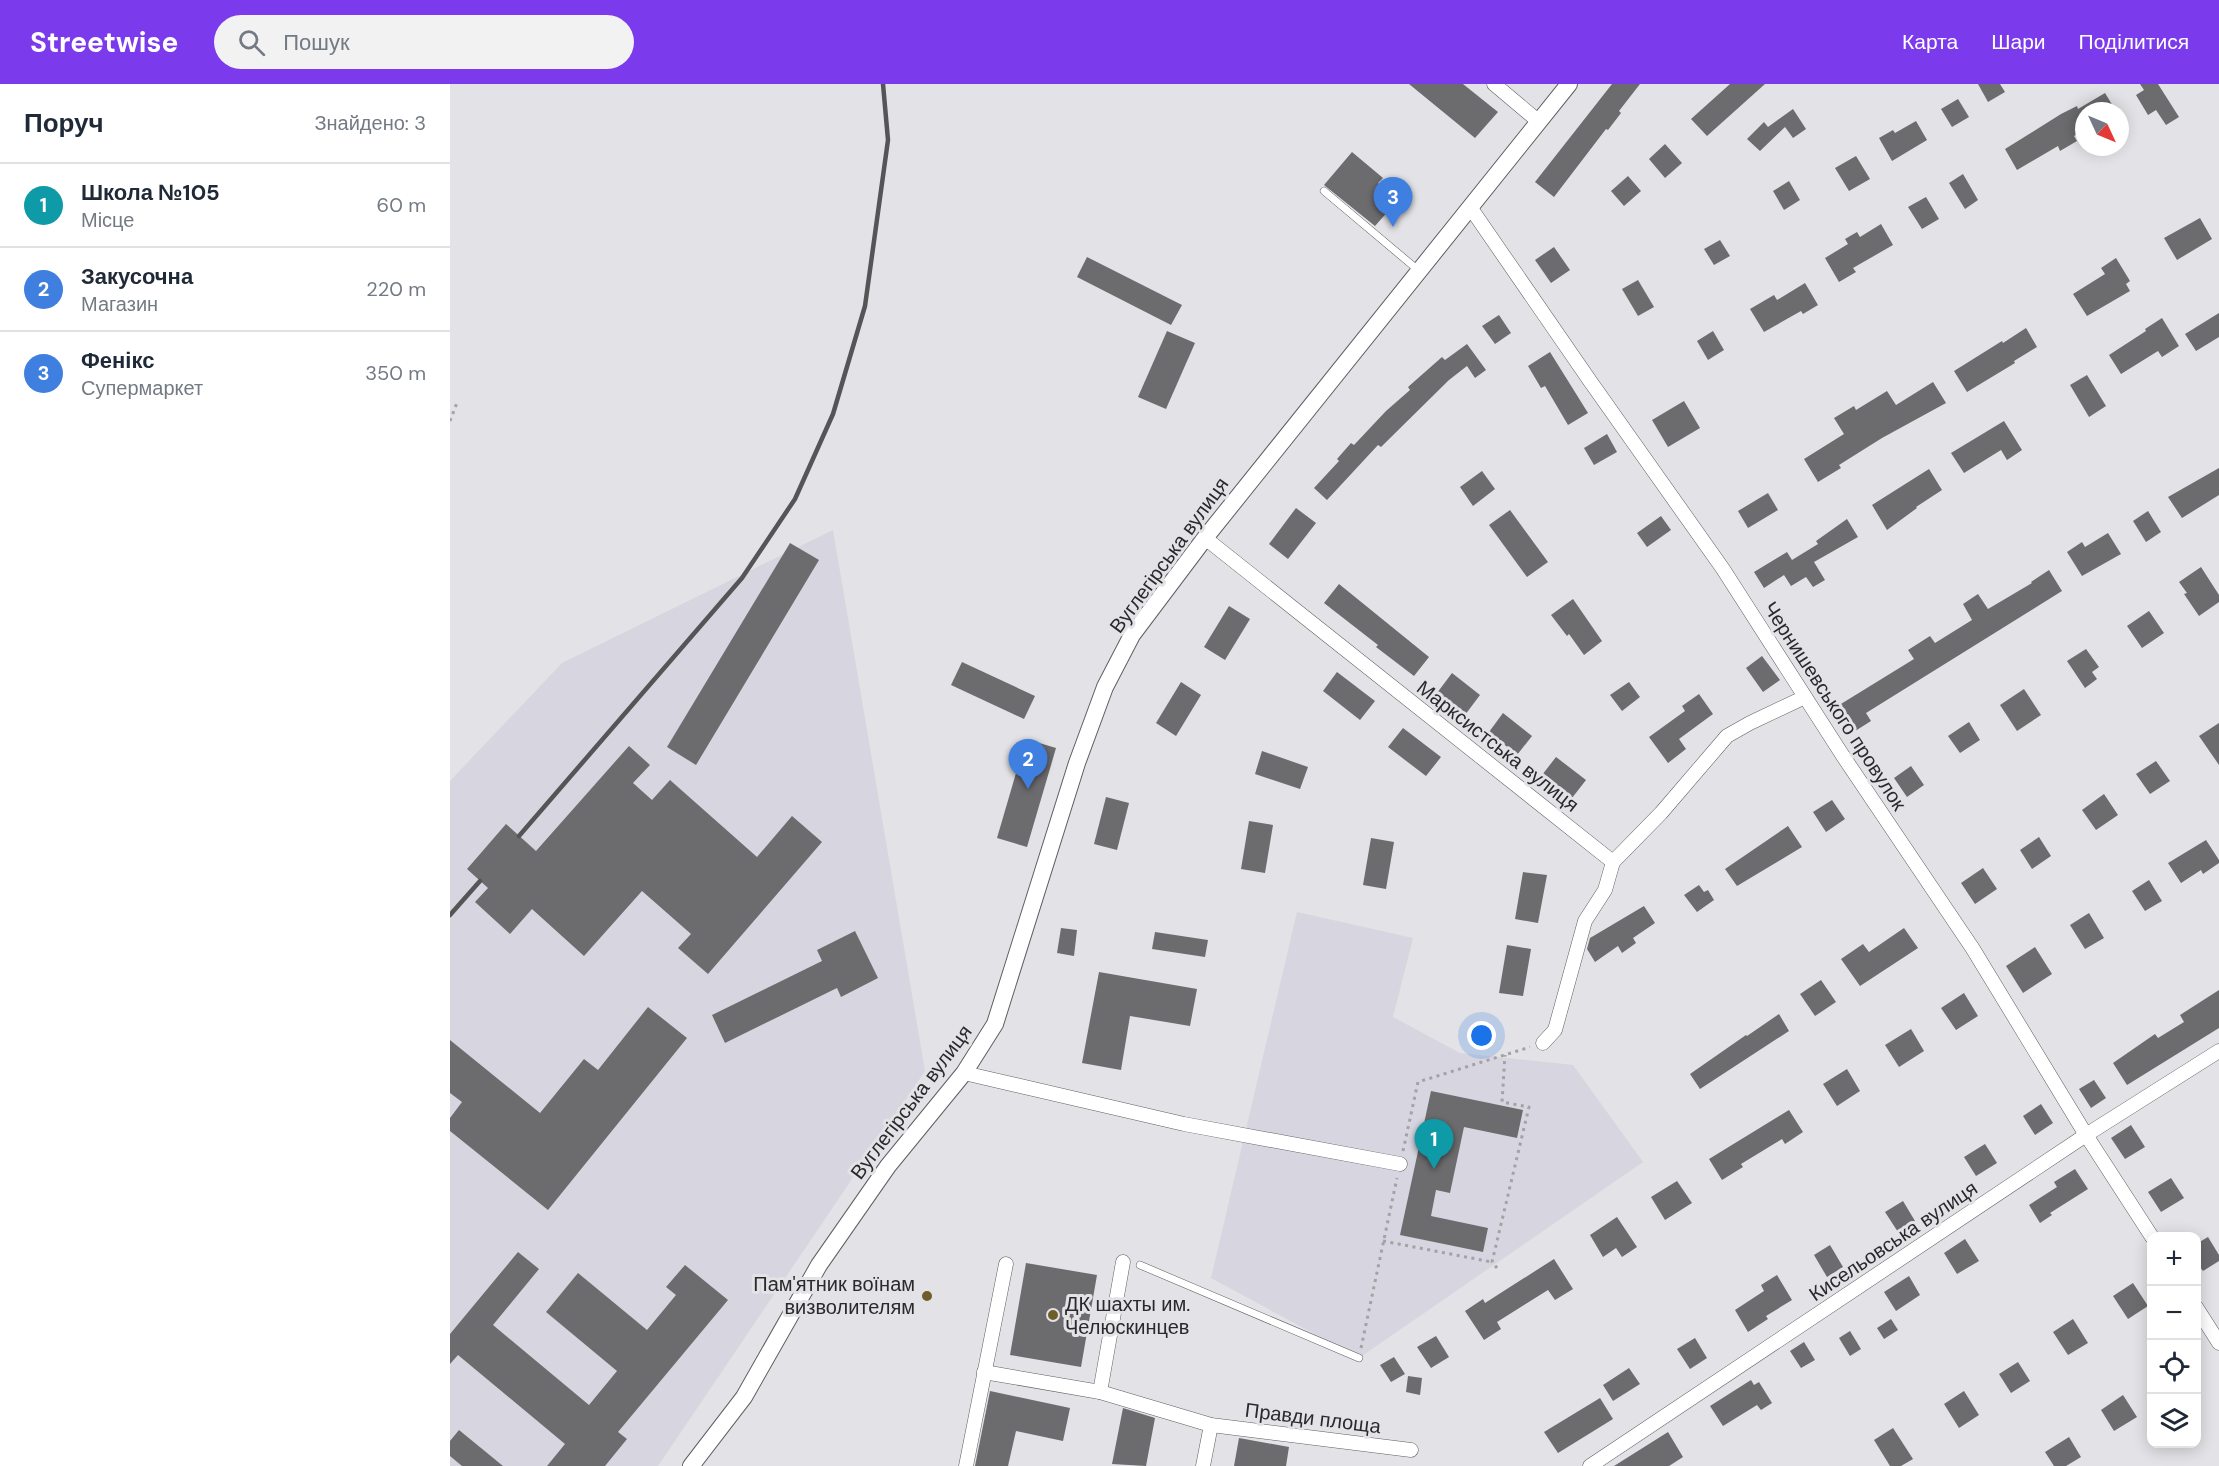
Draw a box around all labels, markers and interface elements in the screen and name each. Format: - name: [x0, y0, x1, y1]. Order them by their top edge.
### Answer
- search box: [214, 15, 634, 69]
- text: Streetwise: [30, 24, 178, 61]
- icon: search: [235, 26, 268, 59]
- text: Пошук: [283, 28, 350, 57]
- text: Карта: [1902, 28, 1958, 56]
- text: Шари: [1991, 28, 2046, 56]
- text: Поділитися: [2079, 28, 2189, 56]
- north arrow: [2075, 102, 2129, 156]
- text: Поруч: [24, 106, 104, 140]
- text: Знайдено: 3: [314, 110, 426, 136]
- text: Школа №105: [81, 178, 220, 207]
- pin: 3: [1374, 178, 1412, 227]
- text: 1: [40, 192, 47, 218]
- text: 60 m: [377, 192, 426, 218]
- text: Місце: [81, 207, 134, 233]
- text: Закусочна: [81, 262, 193, 291]
- text: 2: [38, 276, 49, 302]
- text: 220 m: [366, 276, 426, 302]
- text: Магазин: [81, 291, 158, 317]
- text: Фенікс: [81, 346, 154, 375]
- text: 3: [37, 360, 50, 386]
- text: 350 m: [365, 360, 426, 386]
- text: Супермаркет: [81, 375, 203, 401]
- street label: Вуглегірська вулиця: [1104, 472, 1234, 638]
- street label: Чернишевського провулок: [1758, 597, 1912, 816]
- street label: Марксистська вулиця: [1412, 674, 1584, 818]
- pin: 2: [1008, 740, 1048, 789]
- street label: Вуглегірська вулиця: [844, 1020, 978, 1184]
- your location: [1467, 1021, 1496, 1050]
- pin: 1: [1414, 1120, 1454, 1169]
- street label: Кисельовська вулиця: [1804, 1175, 1982, 1307]
- map controls: [2147, 1232, 2201, 1448]
- button: +: [2147, 1232, 2201, 1286]
- place label: Пам'ятник воїнам визволителям: [753, 1271, 915, 1320]
- button: −: [2147, 1286, 2201, 1340]
- marker: Пам'ятник воїнам визволителям: [920, 1289, 934, 1303]
- place label: ДК шахты им. Челюскинцев: [1065, 1291, 1190, 1340]
- marker: ДК шахты им. Челюскинцев: [1046, 1308, 1060, 1322]
- button: locate: [2147, 1340, 2201, 1394]
- button: layers: [2147, 1394, 2201, 1448]
- street label: Правди площа: [1244, 1397, 1383, 1439]

